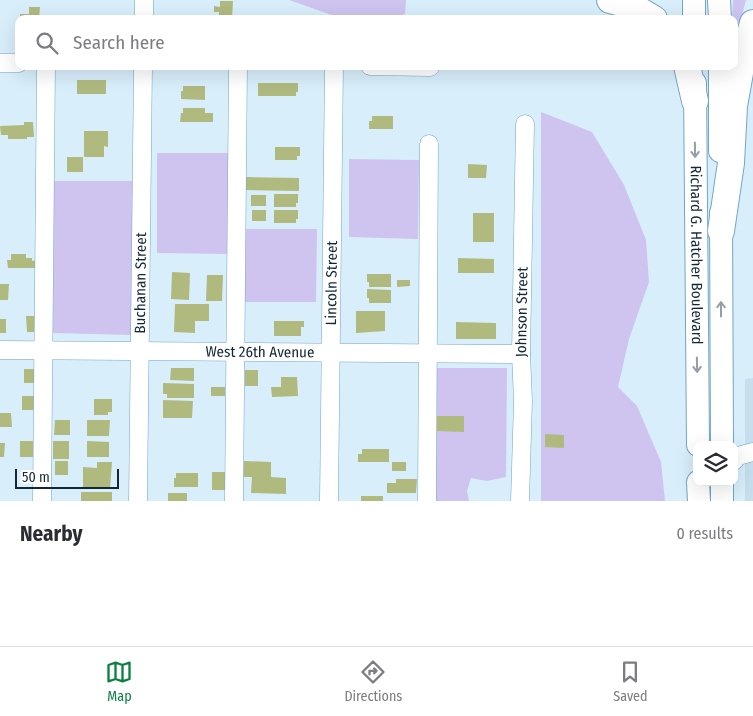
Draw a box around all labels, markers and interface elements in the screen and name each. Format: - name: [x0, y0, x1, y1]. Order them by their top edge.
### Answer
- search box: [15, 15, 738, 70]
- icon: search: [33, 29, 61, 57]
- text: Search here: [73, 31, 165, 54]
- one-way arrow: [690, 142, 700, 158]
- street label: Richard G. Hatcher Boulevard: [687, 165, 706, 345]
- street label: Buchanan Street: [131, 232, 150, 334]
- street label: Lincoln Street: [322, 240, 341, 325]
- street label: Johnson Street: [512, 267, 532, 358]
- one-way arrow: [716, 301, 726, 317]
- street label: West 26th Avenue: [205, 343, 315, 361]
- one-way arrow: [692, 356, 702, 373]
- map controls: [693, 441, 738, 486]
- button: layers: [693, 441, 738, 486]
- scale bar: [15, 466, 119, 489]
- text: 50 m: [22, 469, 50, 486]
- text: Nearby: [20, 521, 82, 547]
- text: 0 results: [676, 524, 733, 543]
- tab: Map: [105, 658, 133, 705]
- tab: Directions: [344, 658, 402, 705]
- tab: Saved: [613, 658, 648, 705]

